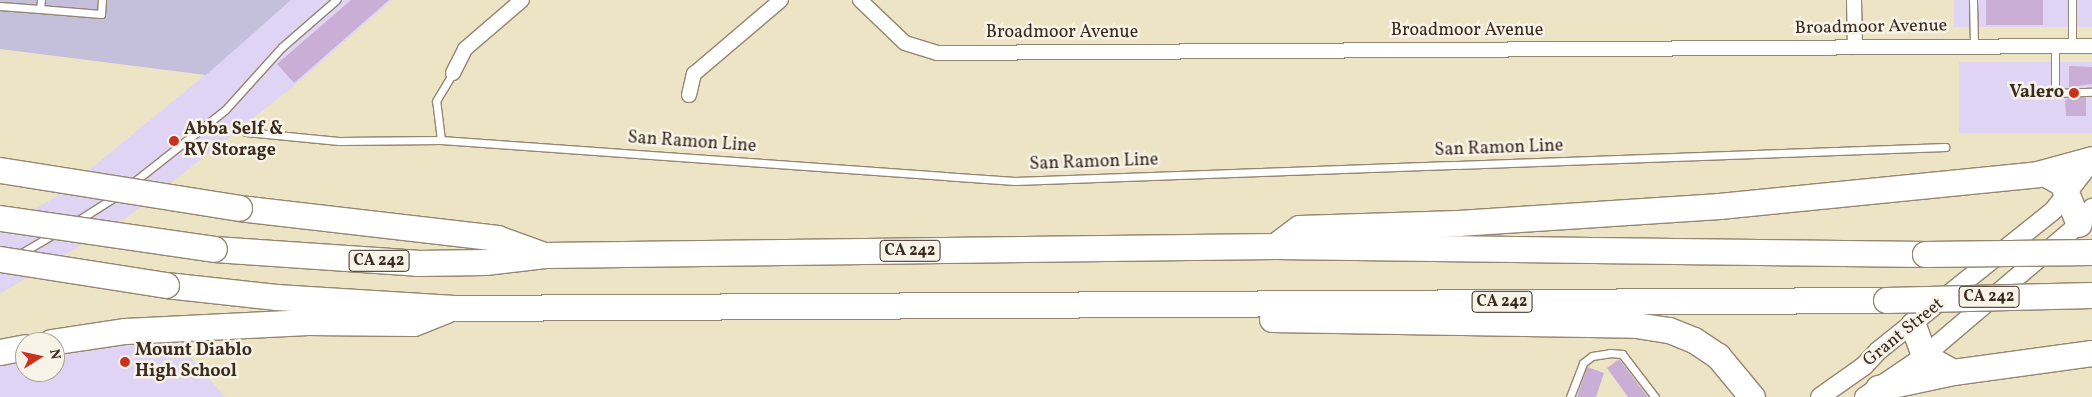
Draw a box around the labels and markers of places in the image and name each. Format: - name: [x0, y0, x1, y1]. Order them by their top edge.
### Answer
- place label: Valero: [2009, 82, 2064, 104]
- marker: Valero: [2068, 87, 2080, 99]
- place label: Abba Self & RV Storage: [184, 120, 282, 162]
- marker: Abba Self & RV Storage: [168, 135, 180, 147]
- place label: Mount Diablo High School: [135, 341, 252, 384]
- marker: Mount Diablo High School: [119, 356, 131, 368]

